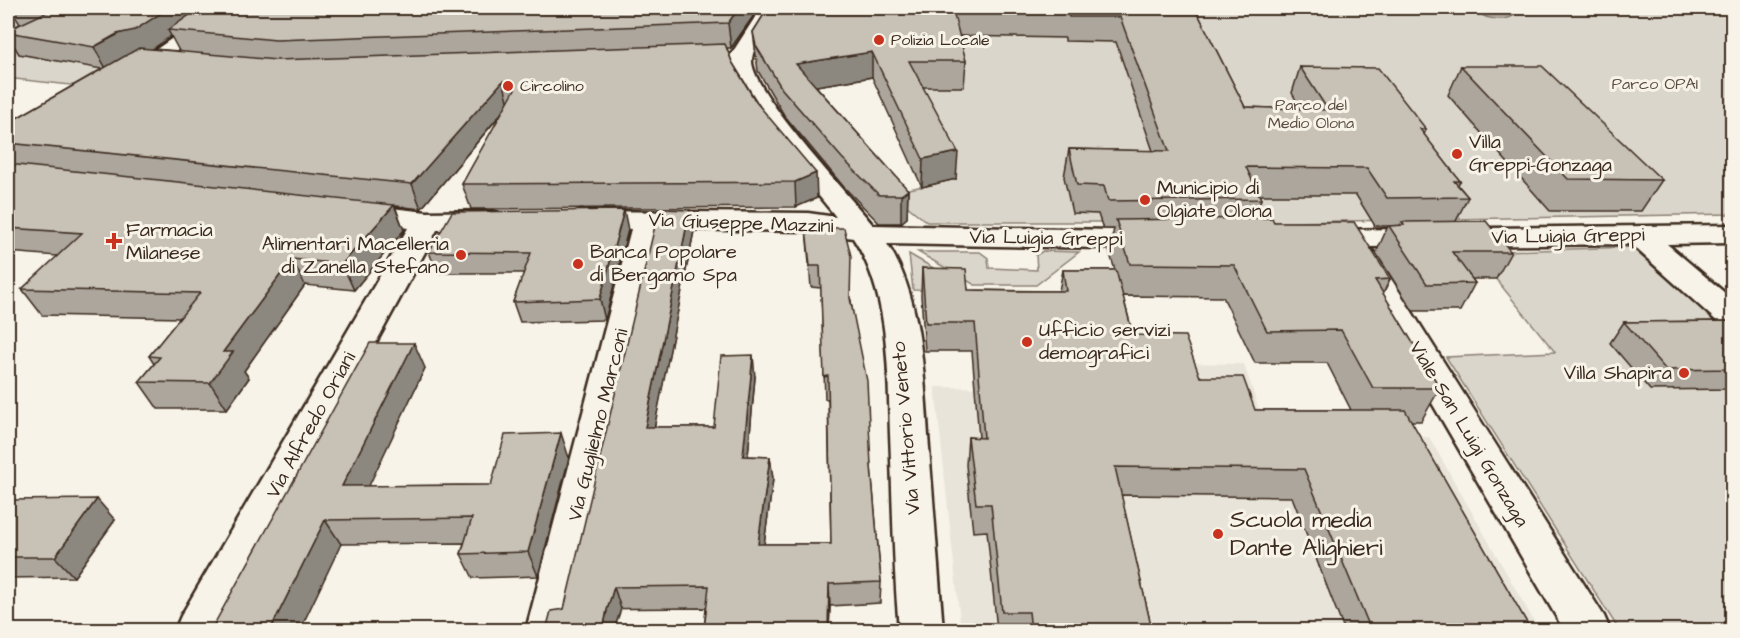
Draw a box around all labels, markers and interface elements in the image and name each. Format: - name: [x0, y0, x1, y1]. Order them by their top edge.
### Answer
- place label: Polizia Locale: [891, 29, 990, 51]
- marker: Polizia Locale: [872, 33, 886, 47]
- park label: Parco OPAI: [1612, 73, 1698, 95]
- place label: Circolino: [520, 75, 584, 97]
- marker: Circolino: [501, 79, 515, 93]
- park label: Parco del Medio Olona: [1268, 94, 1354, 134]
- place label: Villa Greppi-Gonzaga: [1469, 128, 1612, 180]
- marker: Villa Greppi-Gonzaga: [1450, 147, 1464, 161]
- place label: Municipio di Olgiate Olona: [1157, 174, 1272, 226]
- marker: Municipio di Olgiate Olona: [1138, 193, 1152, 207]
- street label: Via Giuseppe Mazzini: [648, 206, 834, 240]
- place label: Farmacia Milanese: [126, 216, 213, 267]
- street label: Via Luigia Greppi: [1491, 221, 1645, 252]
- street label: Via Luigia Greppi: [969, 223, 1123, 254]
- place label: Alimentari Macelleria di Zanella Stefano: [262, 230, 449, 281]
- marker: Farmacia Milanese: [107, 234, 121, 248]
- place label: Banca Popolare di Bergamo Spa: [590, 238, 737, 290]
- marker: Alimentari Macelleria di Zanella Stefano: [454, 248, 468, 262]
- marker: Banca Popolare di Bergamo Spa: [571, 257, 585, 271]
- place label: Ufficio servizi demografici: [1039, 316, 1170, 368]
- street label: Via Guglielmo Marconi: [560, 326, 636, 525]
- marker: Ufficio servizi demografici: [1020, 335, 1034, 349]
- street label: Viale San Luigi Gonzaga: [1401, 336, 1536, 533]
- street label: Via Vittorio Veneto: [884, 340, 928, 516]
- street label: Via Alfredo Oriani: [259, 347, 363, 503]
- place label: Villa Shapira: [1564, 359, 1672, 387]
- marker: Villa Shapira: [1677, 366, 1691, 380]
- place label: Scuola media Dante Alighieri: [1230, 503, 1383, 566]
- marker: Scuola media Dante Alighieri: [1211, 527, 1225, 541]

